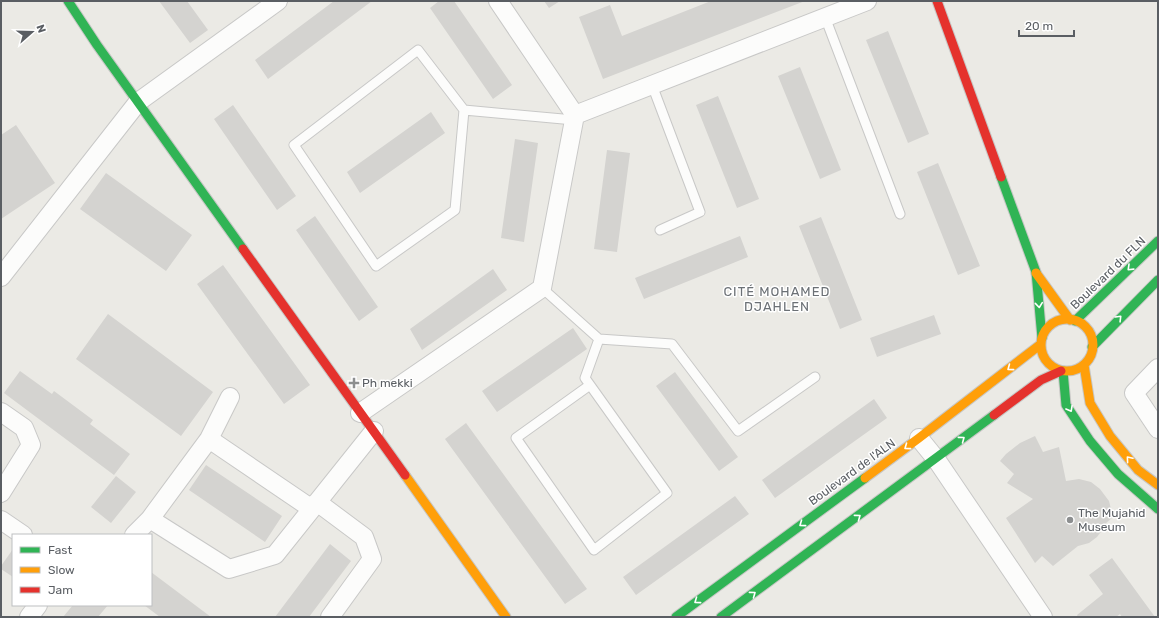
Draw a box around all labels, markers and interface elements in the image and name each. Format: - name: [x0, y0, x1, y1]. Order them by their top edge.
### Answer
- north arrow: [12, 12, 52, 52]
- scale bar: [1019, 12, 1074, 38]
- text: 20 m: [1025, 19, 1053, 33]
- text: N: [33, 23, 48, 35]
- street label: Boulevard du FLN: [1068, 234, 1148, 312]
- one-way arrow: [1127, 263, 1135, 271]
- district label: CITÉ MOHAMED DJAHLEN: [723, 284, 831, 314]
- one-way arrow: [1034, 302, 1043, 308]
- one-way arrow: [1114, 315, 1122, 323]
- one-way arrow: [1008, 363, 1015, 370]
- place label: Ph mekki: [362, 376, 413, 390]
- marker: Ph mekki: [349, 378, 359, 388]
- one-way arrow: [1065, 405, 1072, 412]
- street label: Boulevard de l'ALN: [806, 436, 898, 508]
- one-way arrow: [958, 437, 965, 444]
- one-way arrow: [904, 442, 911, 449]
- one-way arrow: [1127, 457, 1134, 464]
- place label: The Mujahid Museum: [1078, 506, 1146, 534]
- one-way arrow: [853, 515, 860, 522]
- marker: The Mujahid Museum: [1065, 515, 1075, 525]
- one-way arrow: [799, 519, 806, 527]
- legend: [12, 534, 152, 606]
- text: Fast: [48, 543, 72, 557]
- text: Slow: [48, 563, 75, 577]
- text: Jam: [48, 583, 73, 597]
- one-way arrow: [748, 592, 755, 599]
- one-way arrow: [695, 596, 702, 603]

